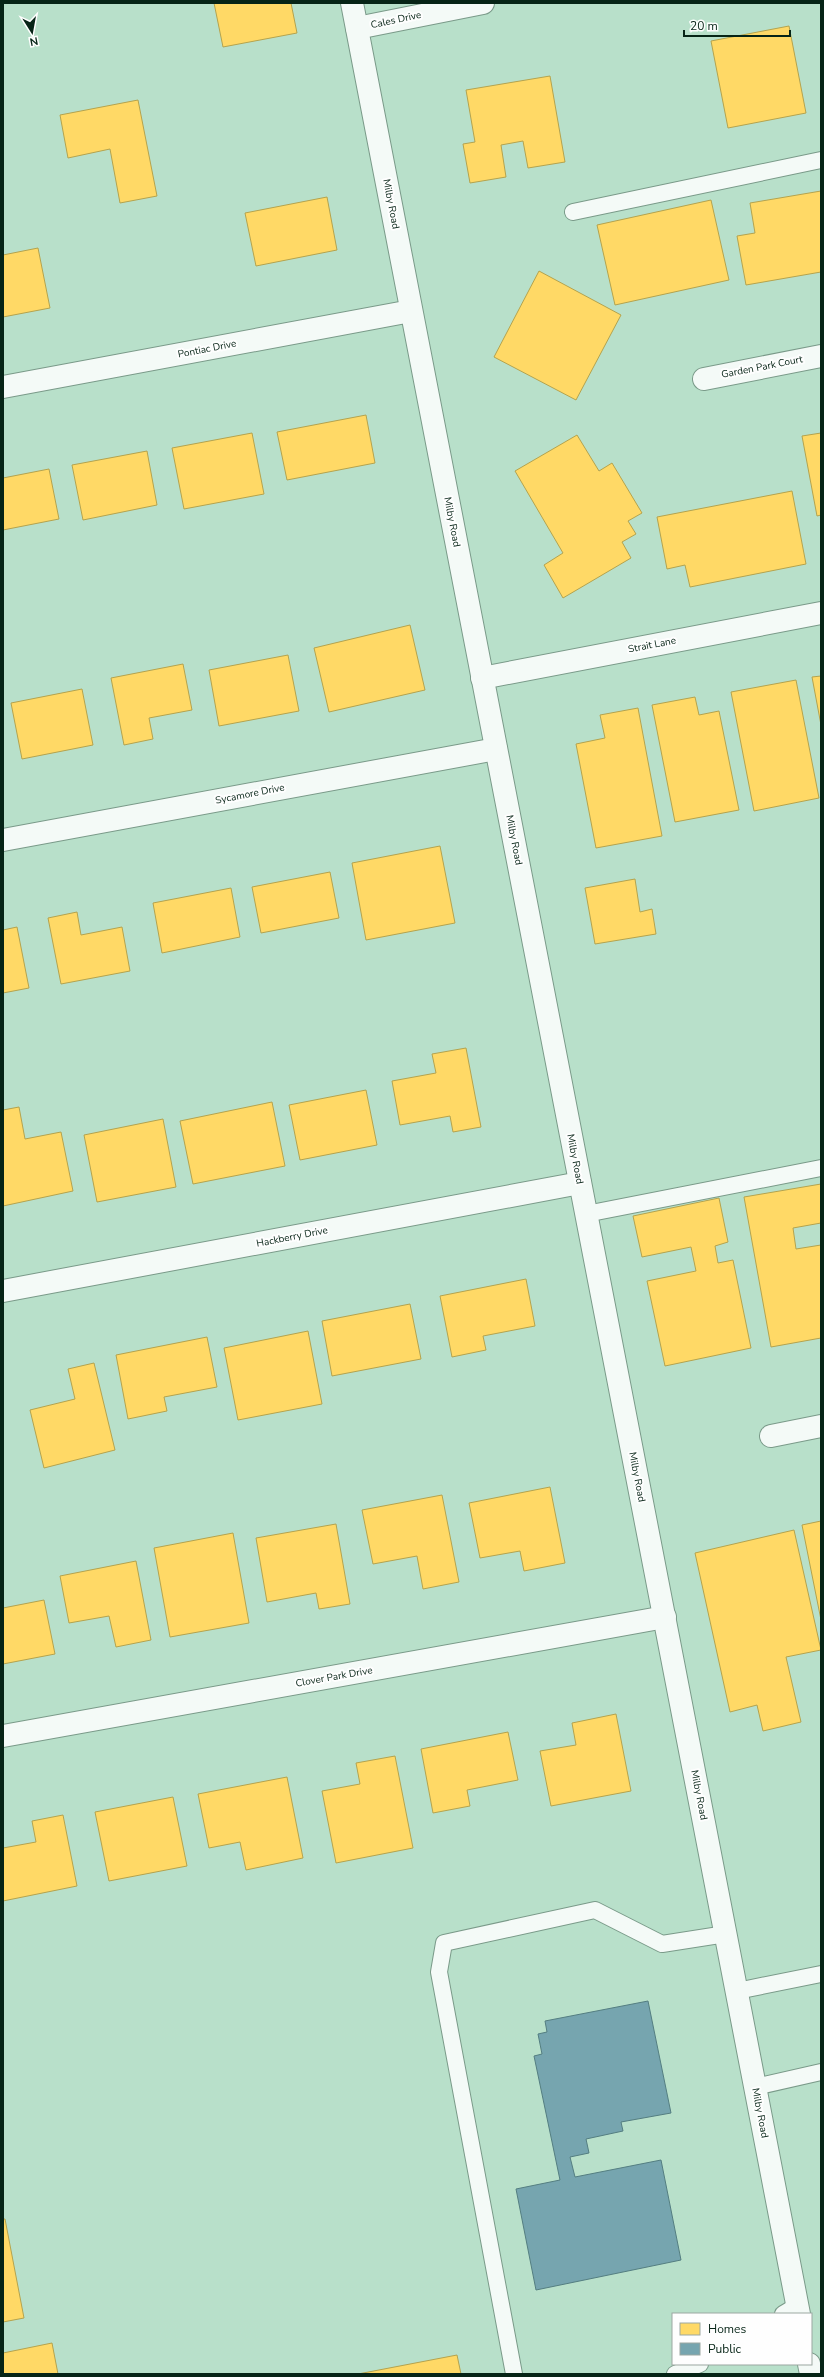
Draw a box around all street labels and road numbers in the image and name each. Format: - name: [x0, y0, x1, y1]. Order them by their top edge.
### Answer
- street label: Cales Drive: [370, 8, 422, 32]
- street label: Milby Road: [379, 178, 403, 230]
- street label: Pontiac Drive: [177, 336, 237, 362]
- street label: Garden Park Court: [720, 352, 805, 382]
- street label: Milby Road: [440, 496, 464, 548]
- street label: Strait Lane: [627, 633, 677, 657]
- street label: Sycamore Drive: [214, 780, 286, 808]
- street label: Milby Road: [502, 814, 526, 866]
- street label: Milby Road: [563, 1133, 587, 1185]
- street label: Hackberry Drive: [255, 1223, 329, 1251]
- street label: Milby Road: [625, 1451, 649, 1503]
- street label: Clover Park Drive: [294, 1663, 374, 1691]
- street label: Milby Road: [687, 1769, 711, 1821]
- street label: Milby Road: [748, 2087, 772, 2139]

